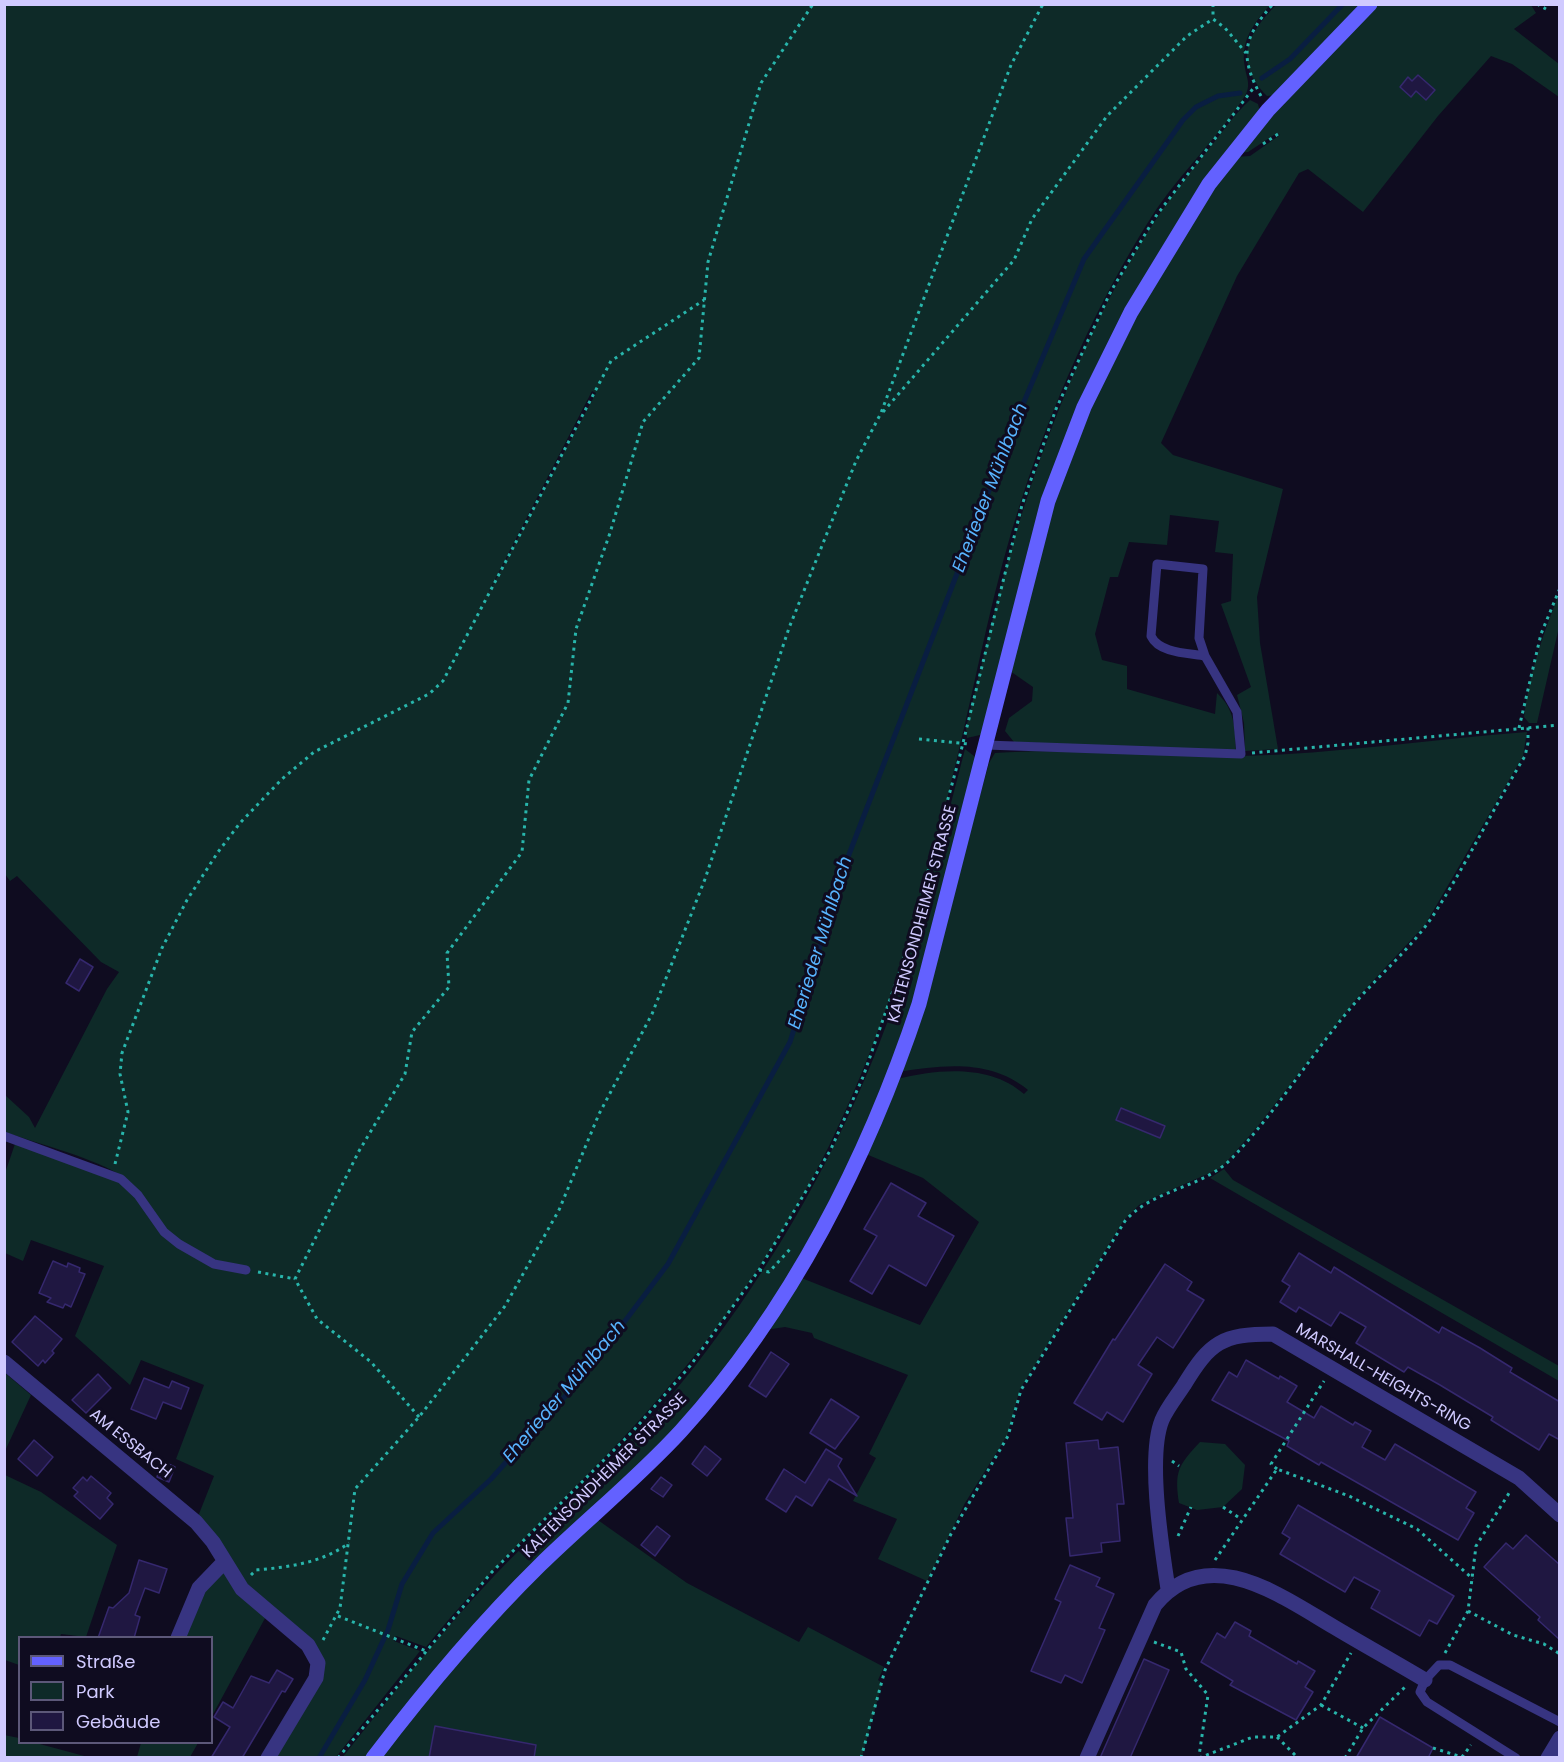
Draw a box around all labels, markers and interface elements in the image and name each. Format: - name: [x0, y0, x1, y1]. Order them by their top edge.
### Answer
- water label: Eherieder Mühlbach: [949, 400, 1033, 576]
- street label: KALTENSONDHEIMER STRASSE: [885, 803, 961, 1025]
- water label: Eherieder Mühlbach: [784, 854, 858, 1032]
- water label: Eherieder Mühlbach: [499, 1316, 631, 1468]
- street label: MARSHALL-HEIGHTS-RING: [1292, 1320, 1474, 1436]
- street label: KALTENSONDHEIMER STRASSE: [519, 1390, 691, 1562]
- street label: AM ESSBACH: [85, 1405, 175, 1483]
- legend: [18, 1636, 213, 1744]
- text: Straße: [76, 1649, 135, 1674]
- text: Park: [76, 1679, 115, 1704]
- text: Gebäude: [76, 1709, 160, 1734]

